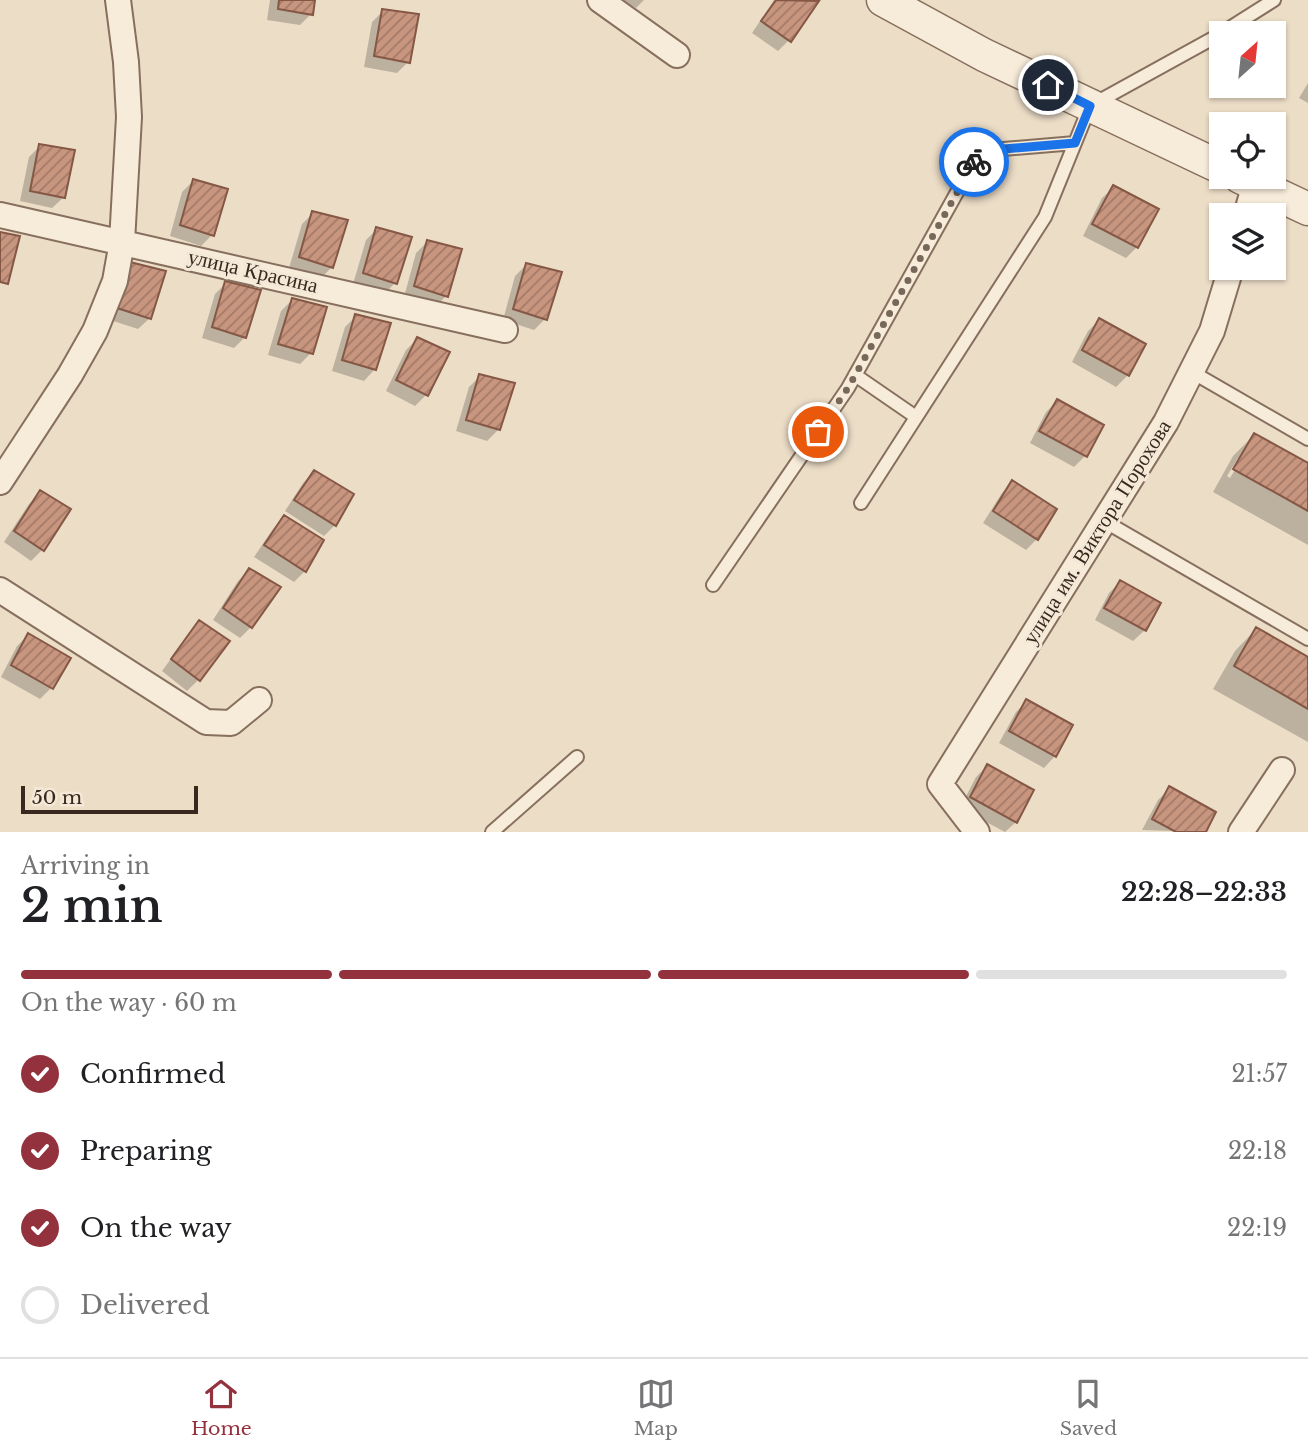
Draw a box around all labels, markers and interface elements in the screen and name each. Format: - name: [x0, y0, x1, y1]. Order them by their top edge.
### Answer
- north arrow: [1209, 21, 1286, 98]
- map controls: [1209, 21, 1286, 280]
- pin: [1018, 55, 1078, 115]
- icon: home: [1029, 66, 1067, 104]
- button: locate: [1209, 112, 1286, 189]
- courier: [939, 127, 1009, 197]
- icon: bike: [955, 143, 993, 181]
- button: layers: [1209, 203, 1286, 280]
- street label: улица Красина: [185, 243, 321, 299]
- pin: [788, 402, 848, 462]
- icon: bag: [799, 413, 837, 451]
- street label: улица им. Виктора Порохова: [1017, 414, 1177, 649]
- scale bar: [21, 783, 198, 815]
- text: 50 m: [32, 786, 82, 809]
- text: Arriving in: [21, 852, 150, 880]
- text: 22:28–22:33: [1121, 876, 1287, 908]
- text: 2 min: [21, 877, 163, 934]
- text: On the way · 60 m: [21, 989, 237, 1017]
- icon: check: [21, 1055, 59, 1093]
- text: Confirmed: [80, 1058, 225, 1090]
- text: 21:57: [1231, 1060, 1287, 1088]
- icon: check: [21, 1132, 59, 1170]
- text: Preparing: [80, 1135, 212, 1167]
- text: 22:18: [1228, 1137, 1287, 1165]
- icon: check: [21, 1209, 59, 1247]
- text: On the way: [80, 1212, 232, 1244]
- text: 22:19: [1227, 1214, 1287, 1242]
- text: Delivered: [80, 1289, 210, 1321]
- tab: Home: [191, 1375, 252, 1440]
- tab: Map: [634, 1375, 678, 1440]
- tab: Saved: [1060, 1375, 1117, 1440]

